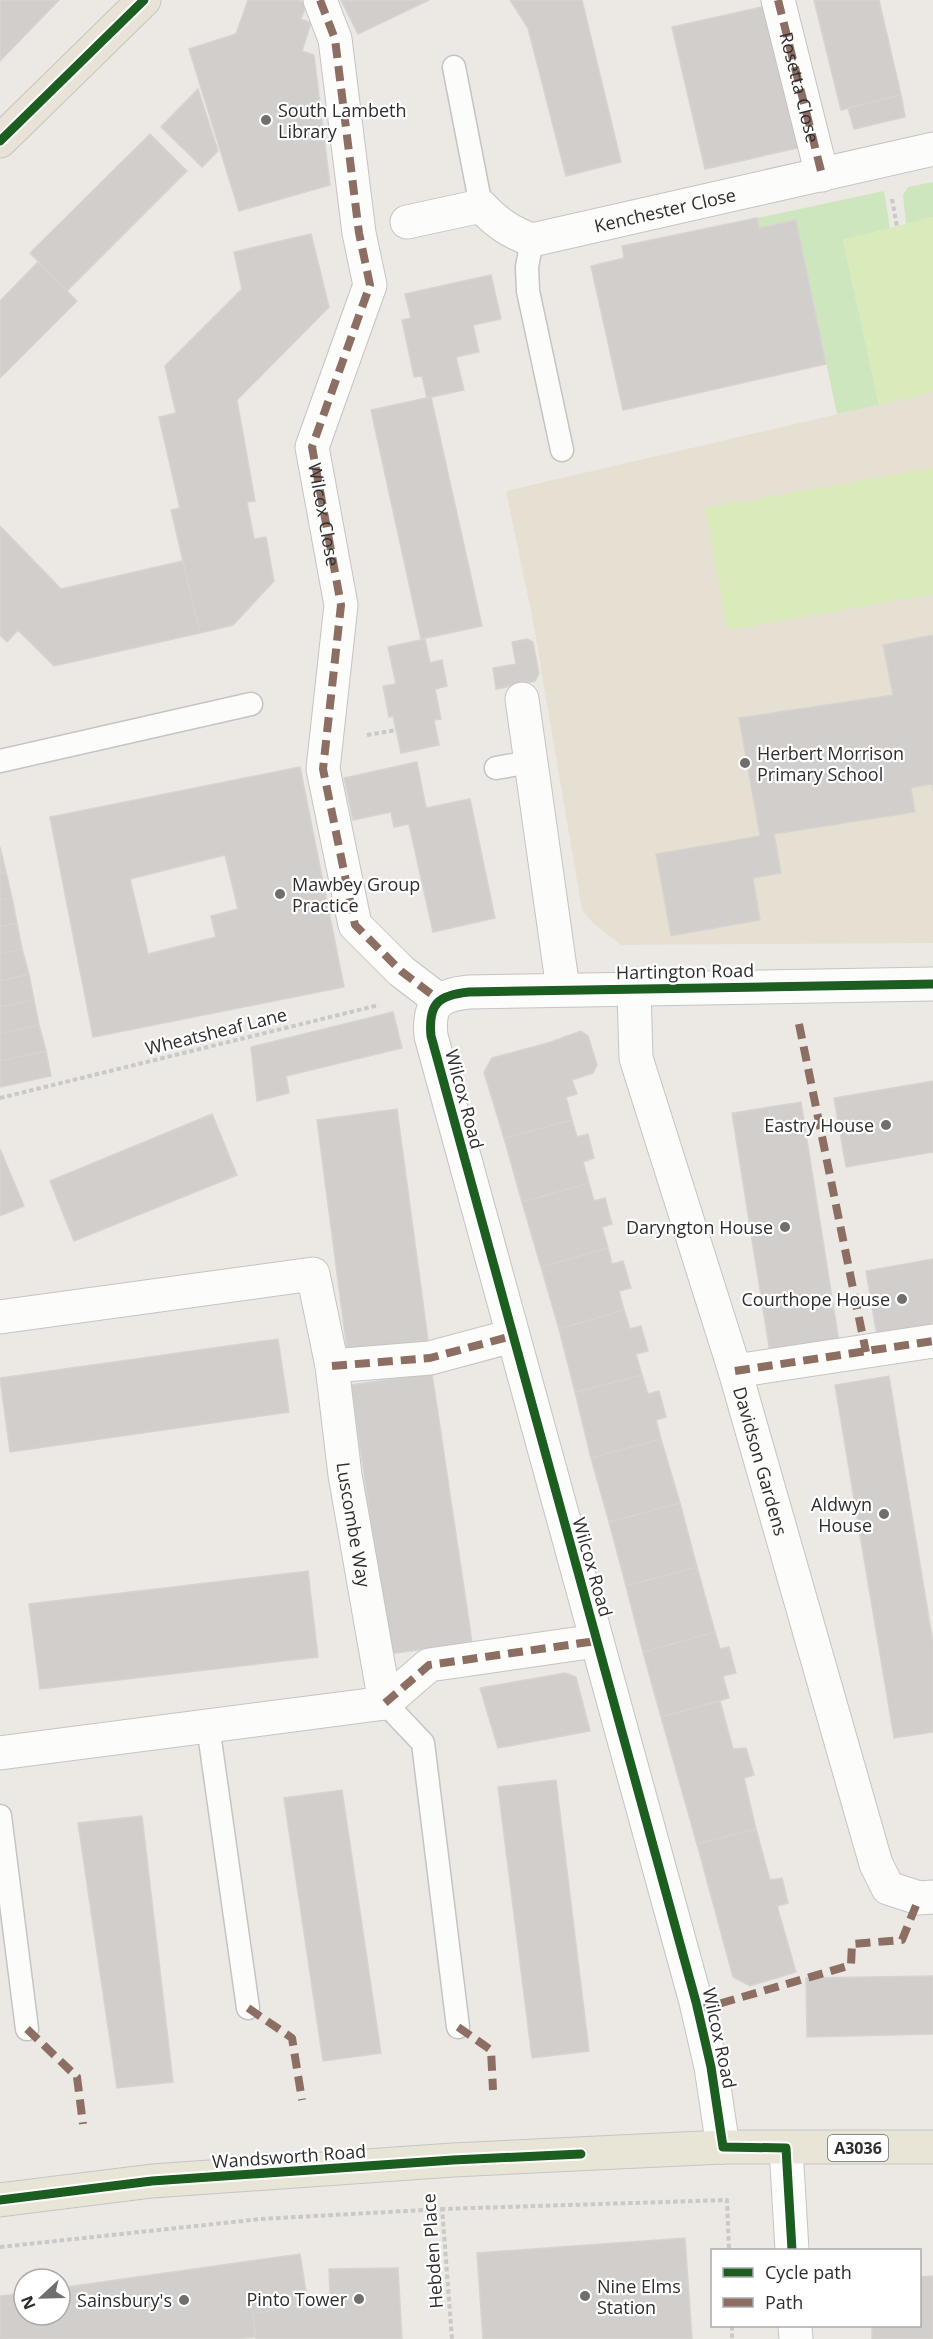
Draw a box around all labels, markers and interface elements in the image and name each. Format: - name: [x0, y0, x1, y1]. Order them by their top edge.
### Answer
- street label: Rosetta Close: [774, 29, 825, 145]
- place label: South Lambeth Library: [278, 98, 407, 143]
- marker: South Lambeth Library: [259, 113, 273, 127]
- street label: Kenchester Close: [592, 182, 738, 238]
- street label: Wilcox Close: [303, 461, 346, 568]
- place label: Herbert Morrison Primary School: [757, 741, 904, 786]
- marker: Herbert Morrison Primary School: [738, 756, 752, 770]
- place label: Mawbey Group Practice: [292, 872, 420, 917]
- marker: Mawbey Group Practice: [273, 887, 287, 901]
- street label: Hartington Road: [616, 958, 754, 984]
- street label: Wheatsheaf Lane: [143, 1002, 289, 1060]
- street label: Wilcox Road: [440, 1047, 490, 1151]
- place label: Eastry House: [764, 1113, 874, 1137]
- marker: Eastry House: [879, 1118, 893, 1132]
- place label: Daryngton House: [626, 1215, 773, 1239]
- marker: Daryngton House: [778, 1220, 792, 1234]
- place label: Courthope House: [742, 1287, 890, 1311]
- marker: Courthope House: [895, 1292, 909, 1306]
- street label: Davidson Gardens: [728, 1384, 793, 1538]
- street label: Luscombe Way: [332, 1461, 377, 1590]
- place label: Aldwyn House: [811, 1492, 872, 1537]
- marker: Aldwyn House: [877, 1507, 891, 1521]
- street label: Wilcox Road: [567, 1515, 619, 1619]
- street label: Wilcox Road: [698, 1986, 742, 2090]
- road number: A3036: [828, 2135, 888, 2161]
- street label: Wandsworth Road: [211, 2139, 367, 2173]
- street label: Hebden Place: [416, 2193, 448, 2309]
- legend: [711, 2249, 921, 2327]
- text: Cycle path: [765, 2260, 852, 2284]
- north arrow: [12, 2267, 72, 2327]
- place label: Nine Elms Station: [597, 2274, 681, 2319]
- place label: Pinto Tower: [247, 2287, 348, 2311]
- place label: Sainsbury's: [77, 2288, 172, 2312]
- marker: Nine Elms Station: [578, 2289, 592, 2303]
- text: Path: [765, 2290, 803, 2314]
- text: N: [15, 2292, 41, 2313]
- marker: Pinto Tower: [352, 2292, 366, 2306]
- marker: Sainsbury's: [177, 2293, 191, 2307]

